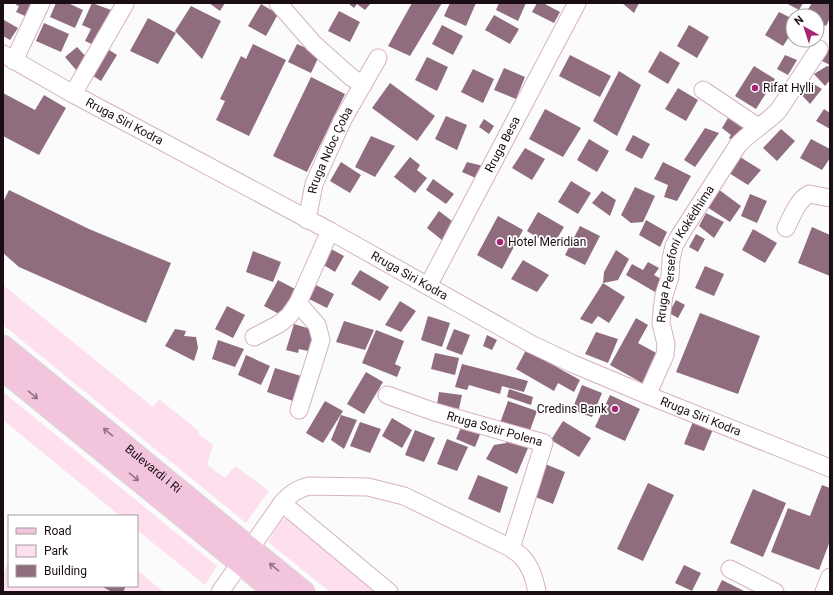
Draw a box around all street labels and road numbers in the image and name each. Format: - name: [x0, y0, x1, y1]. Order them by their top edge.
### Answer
- street label: Rruga Siri Kodra: [83, 95, 166, 148]
- street label: Rruga Ndoc Çoba: [305, 104, 356, 195]
- street label: Rruga Besa: [482, 114, 523, 175]
- street label: Rruga Persefoni Kokëdhima: [654, 183, 717, 323]
- street label: Rruga Siri Kodra: [369, 249, 450, 303]
- street label: Rruga Siri Kodra: [658, 394, 743, 439]
- street label: Rruga Sotir Polena: [445, 409, 544, 449]
- street label: Bulevardi i Ri: [122, 442, 184, 496]

